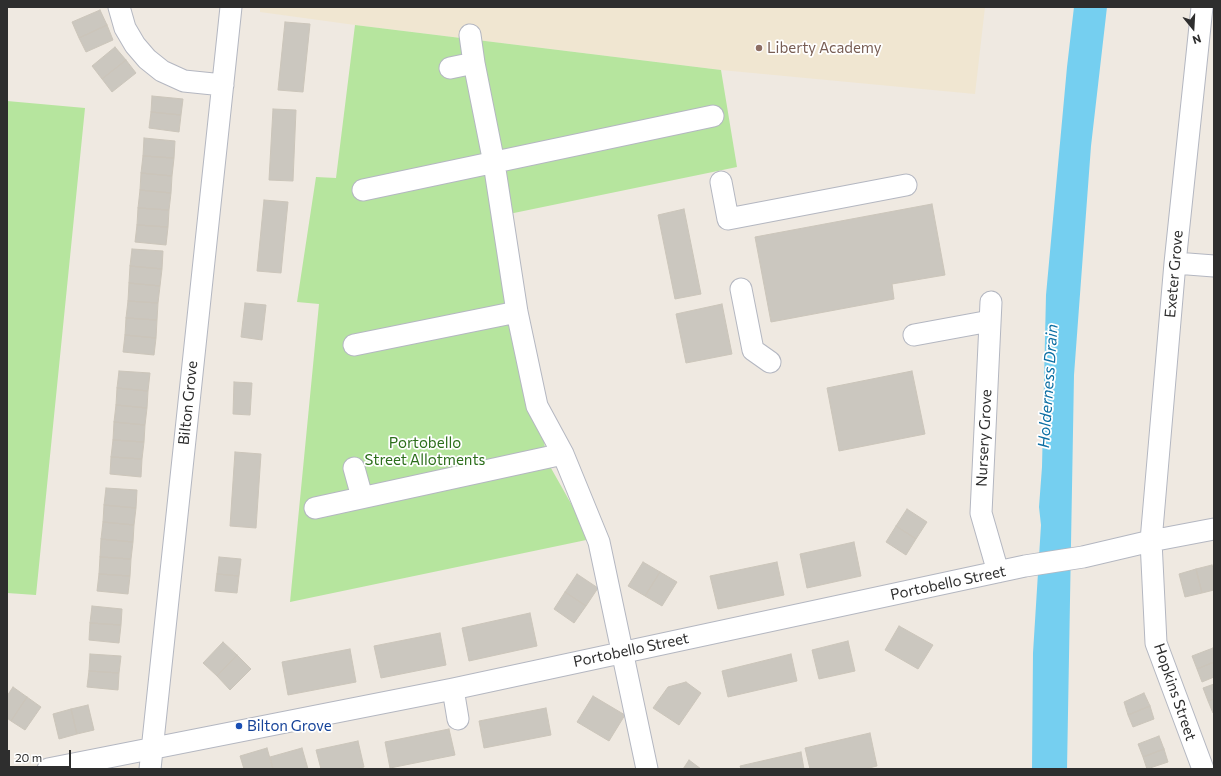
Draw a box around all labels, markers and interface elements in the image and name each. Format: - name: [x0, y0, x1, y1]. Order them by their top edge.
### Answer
- north arrow: [1173, 8, 1213, 48]
- text: N: [1191, 32, 1203, 47]
- place label: Liberty Academy: [767, 39, 882, 57]
- marker: Liberty Academy: [754, 43, 764, 53]
- street label: Exeter Grove: [1161, 229, 1187, 319]
- water label: Holderness Drain: [1034, 323, 1062, 449]
- street label: Bilton Grove: [175, 360, 201, 446]
- street label: Nursery Grove: [972, 389, 996, 487]
- park label: Portobello Street Allotments: [365, 434, 485, 469]
- street label: Portobello Street: [889, 562, 1007, 604]
- street label: Portobello Street: [572, 629, 690, 671]
- street label: Hopkins Street: [1150, 641, 1200, 743]
- place label: Bilton Grove: [247, 717, 332, 735]
- marker: Bilton Grove: [234, 721, 244, 731]
- scale bar: [10, 742, 73, 768]
- text: 20 m: [15, 750, 42, 764]

